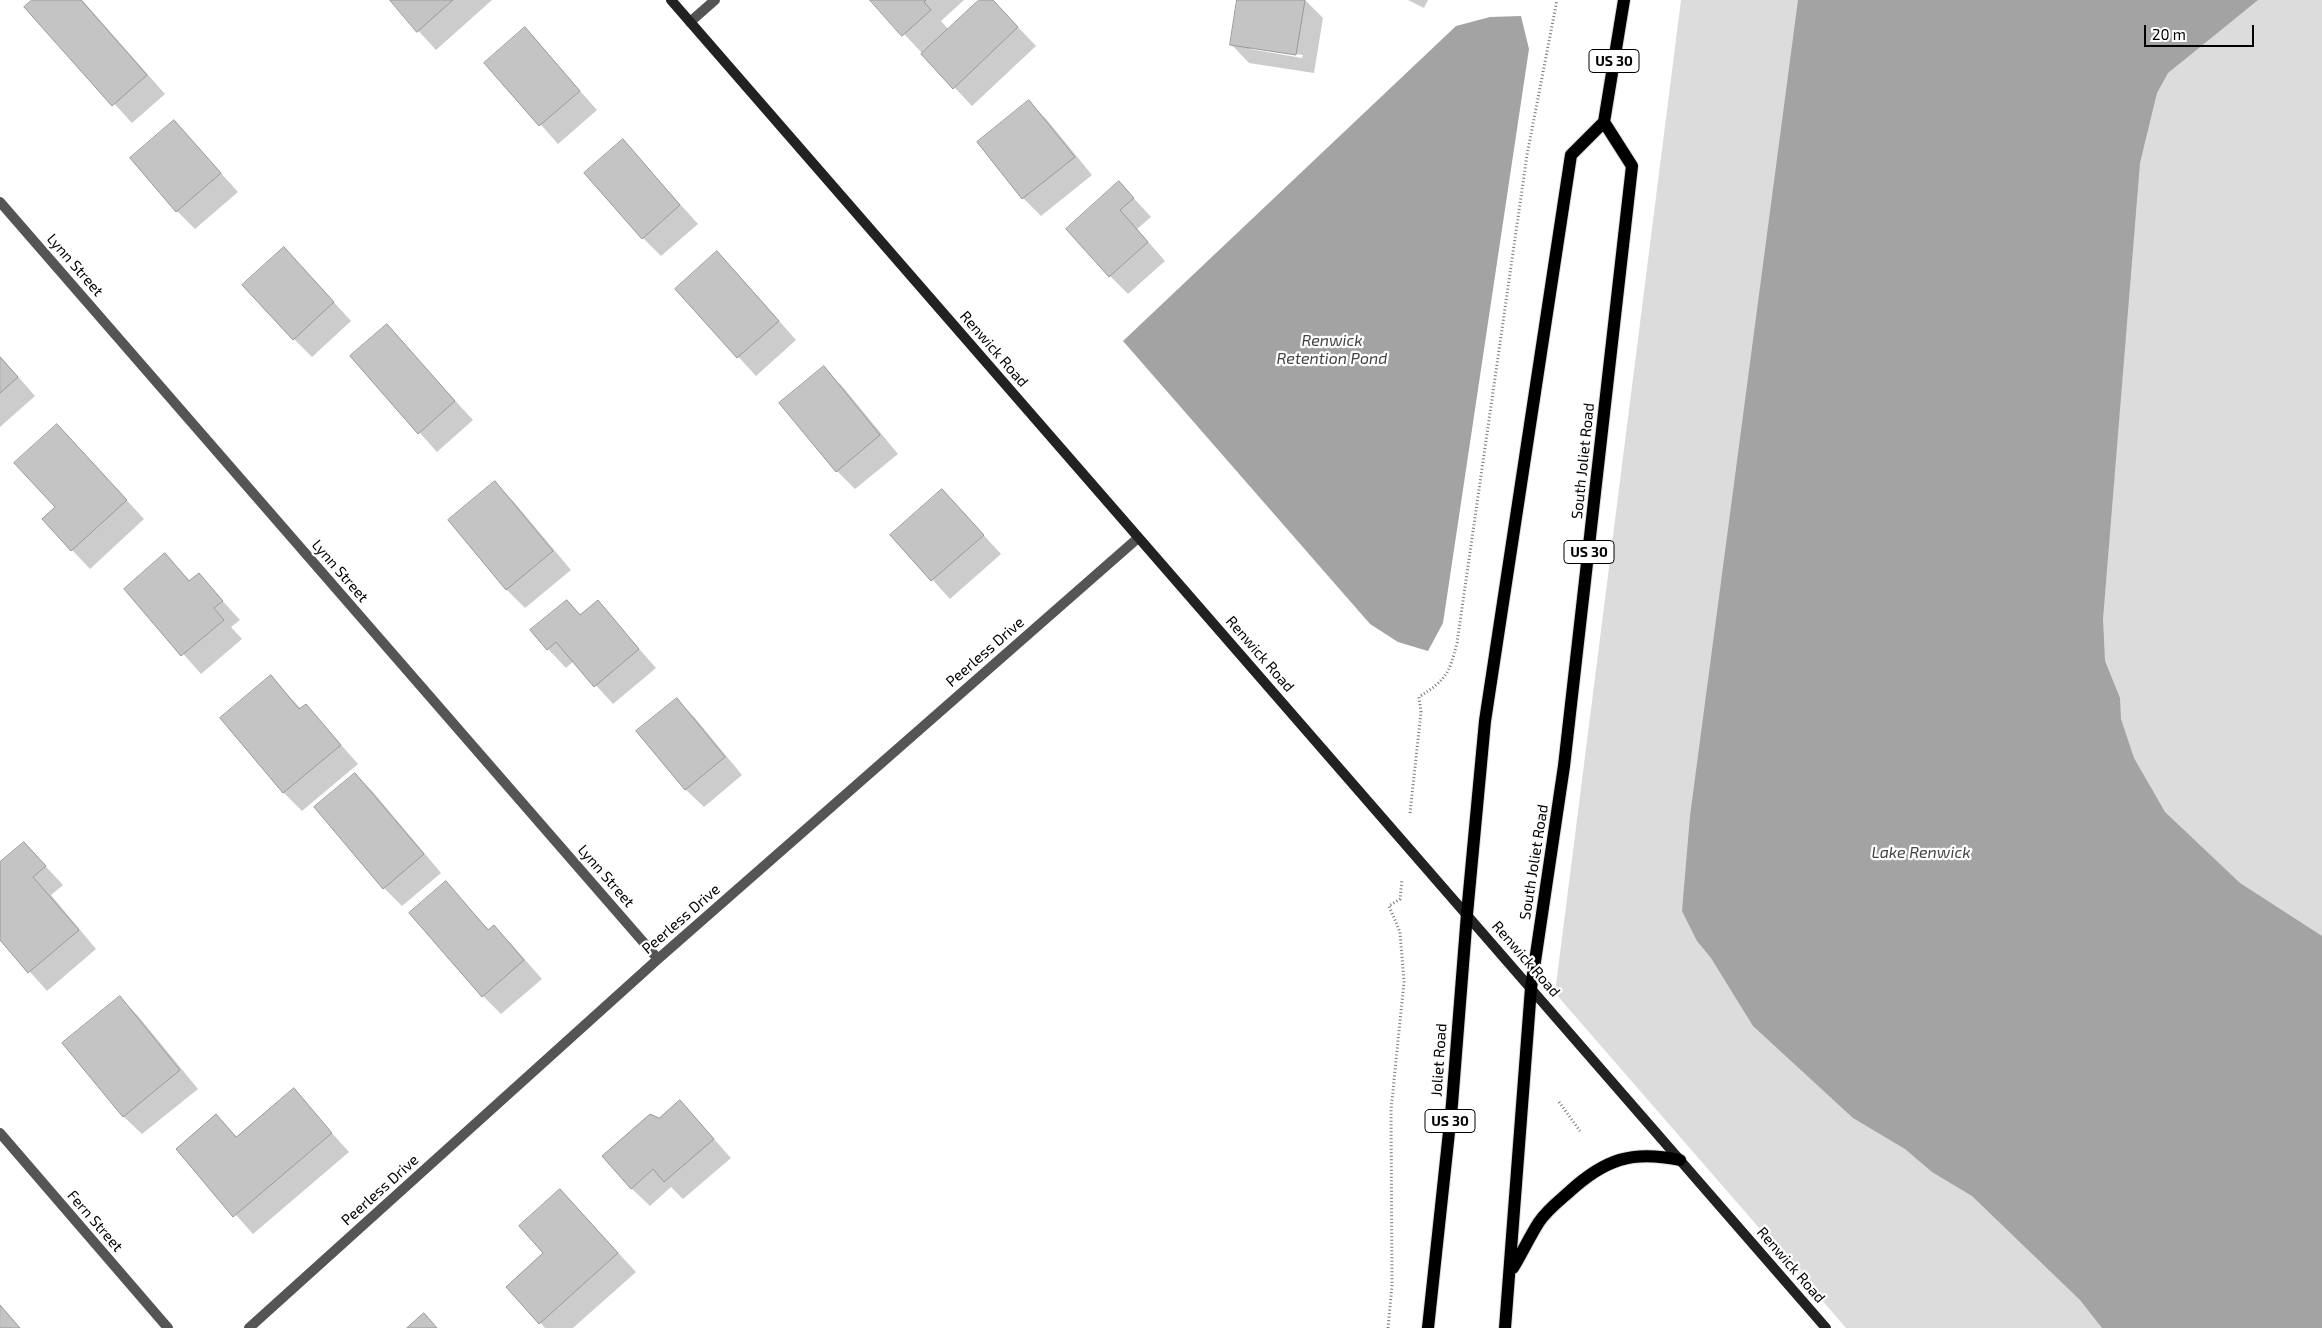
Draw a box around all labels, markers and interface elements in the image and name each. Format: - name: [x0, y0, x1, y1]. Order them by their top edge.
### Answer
- scale bar: [2147, 15, 2257, 47]
- text: 20 m: [2152, 25, 2186, 43]
- road number: US 30: [1589, 49, 1639, 72]
- street label: Lynn Street: [43, 230, 107, 300]
- street label: Renwick Road: [956, 307, 1032, 391]
- water label: Renwick Retention Pond: [1277, 331, 1387, 369]
- street label: South Joliet Road: [1568, 402, 1598, 520]
- street label: Lynn Street: [308, 536, 372, 606]
- road number: US 30: [1564, 540, 1614, 564]
- street label: Renwick Road: [1222, 612, 1298, 696]
- street label: Peerless Drive: [942, 613, 1028, 691]
- street label: South Joliet Road: [1516, 803, 1552, 921]
- street label: Lynn Street: [574, 841, 638, 911]
- water label: Lake Renwick: [1872, 843, 1970, 863]
- street label: Peerless Drive: [638, 880, 724, 958]
- street label: Renwick Road: [1488, 917, 1564, 1001]
- street label: Joliet Road: [1427, 1023, 1451, 1097]
- road number: US 30: [1425, 1110, 1475, 1132]
- street label: Peerless Drive: [338, 1151, 422, 1229]
- street label: Fern Street: [63, 1187, 127, 1255]
- street label: Renwick Road: [1753, 1223, 1829, 1307]

